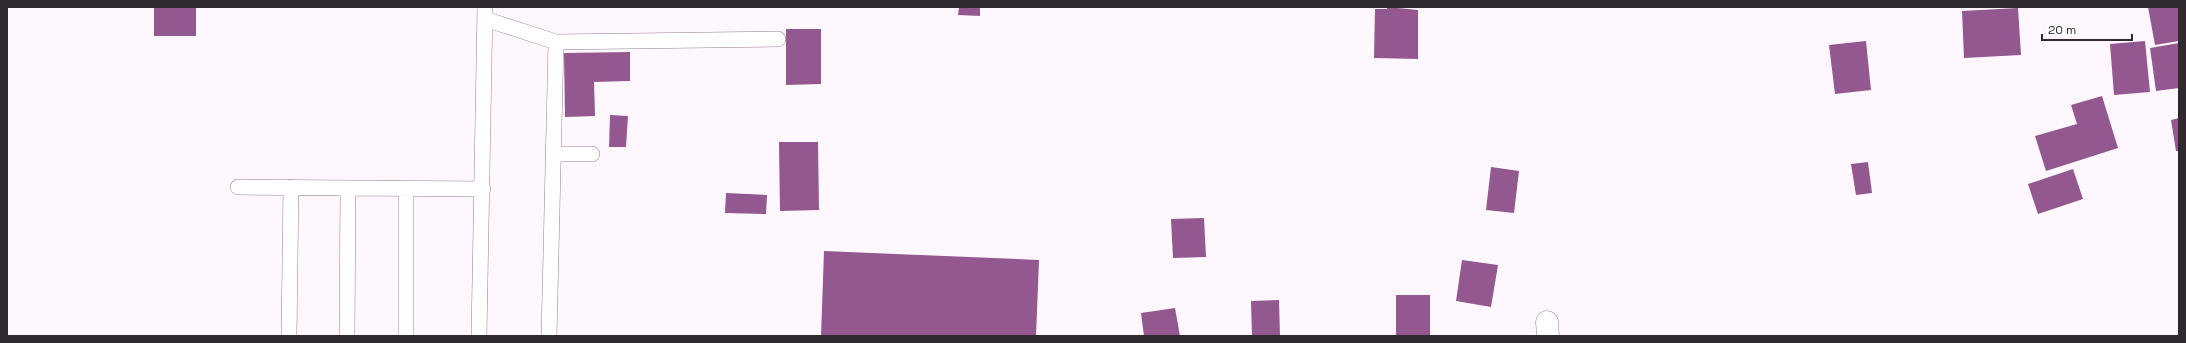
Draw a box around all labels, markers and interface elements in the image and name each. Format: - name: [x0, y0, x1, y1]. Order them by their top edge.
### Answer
- scale bar: [2042, 16, 2132, 42]
- text: 20 m: [2048, 22, 2076, 38]

